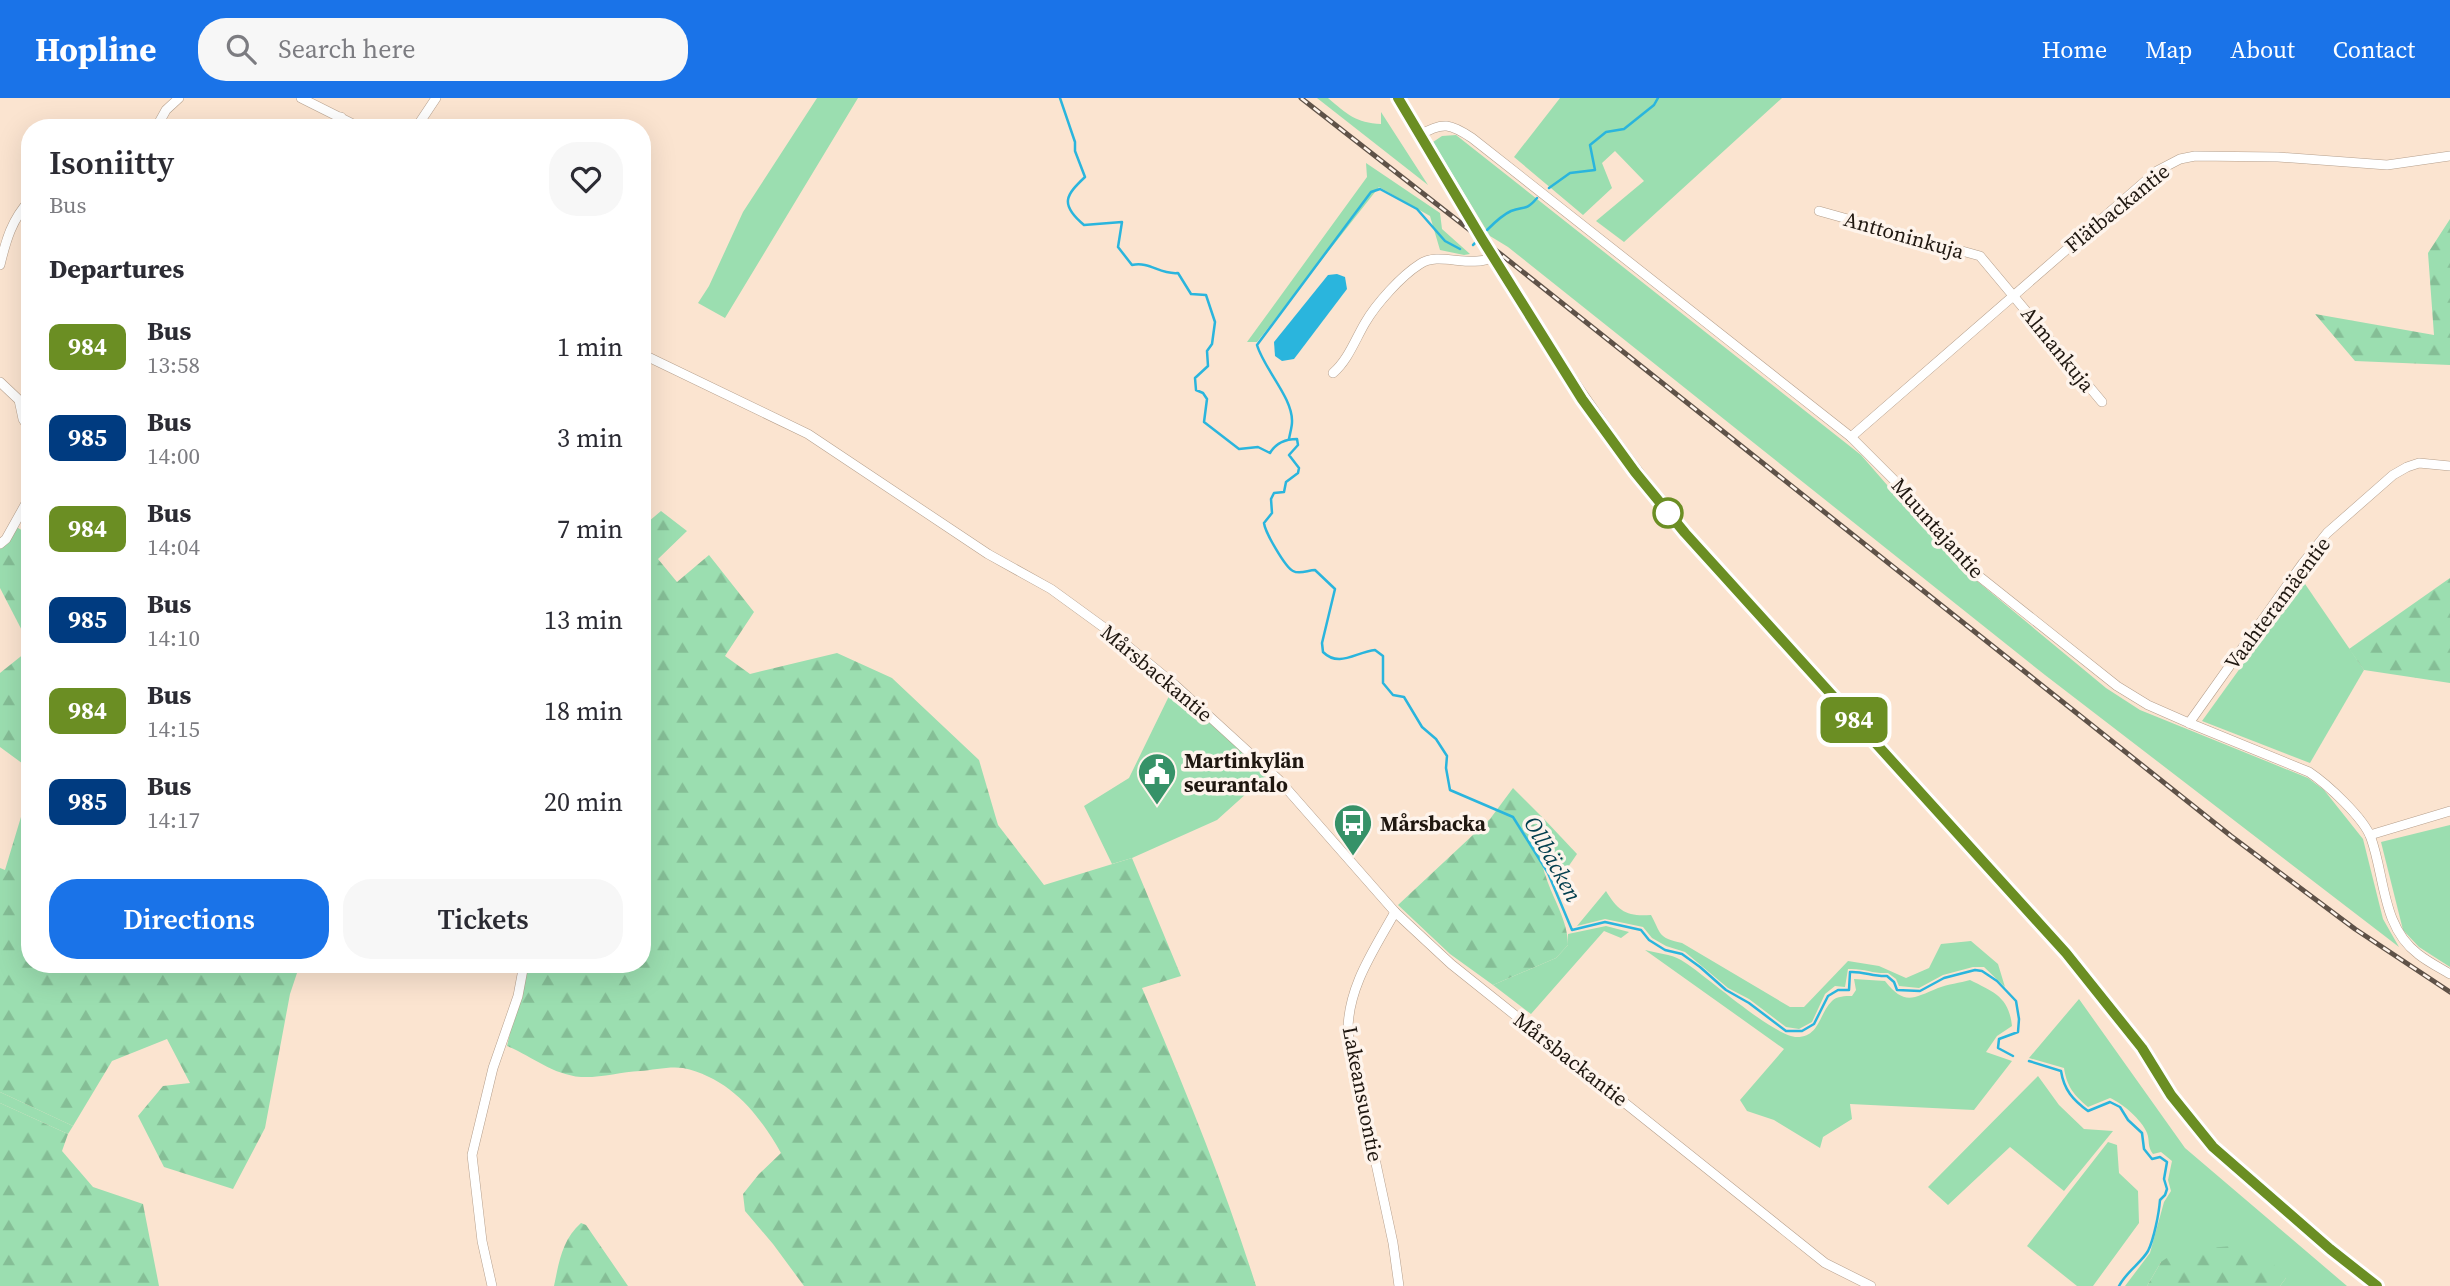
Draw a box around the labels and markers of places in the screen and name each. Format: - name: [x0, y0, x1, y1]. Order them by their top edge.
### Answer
- unlabelled marker: [1653, 498, 1683, 528]
- place label: Martinkylän seurantalo: [1184, 746, 1304, 799]
- public building icon: Martinkylän seurantalo: [1136, 751, 1178, 806]
- bus stop icon: Mårsbacka: [1332, 802, 1374, 857]
- place label: Mårsbacka: [1380, 809, 1487, 838]

